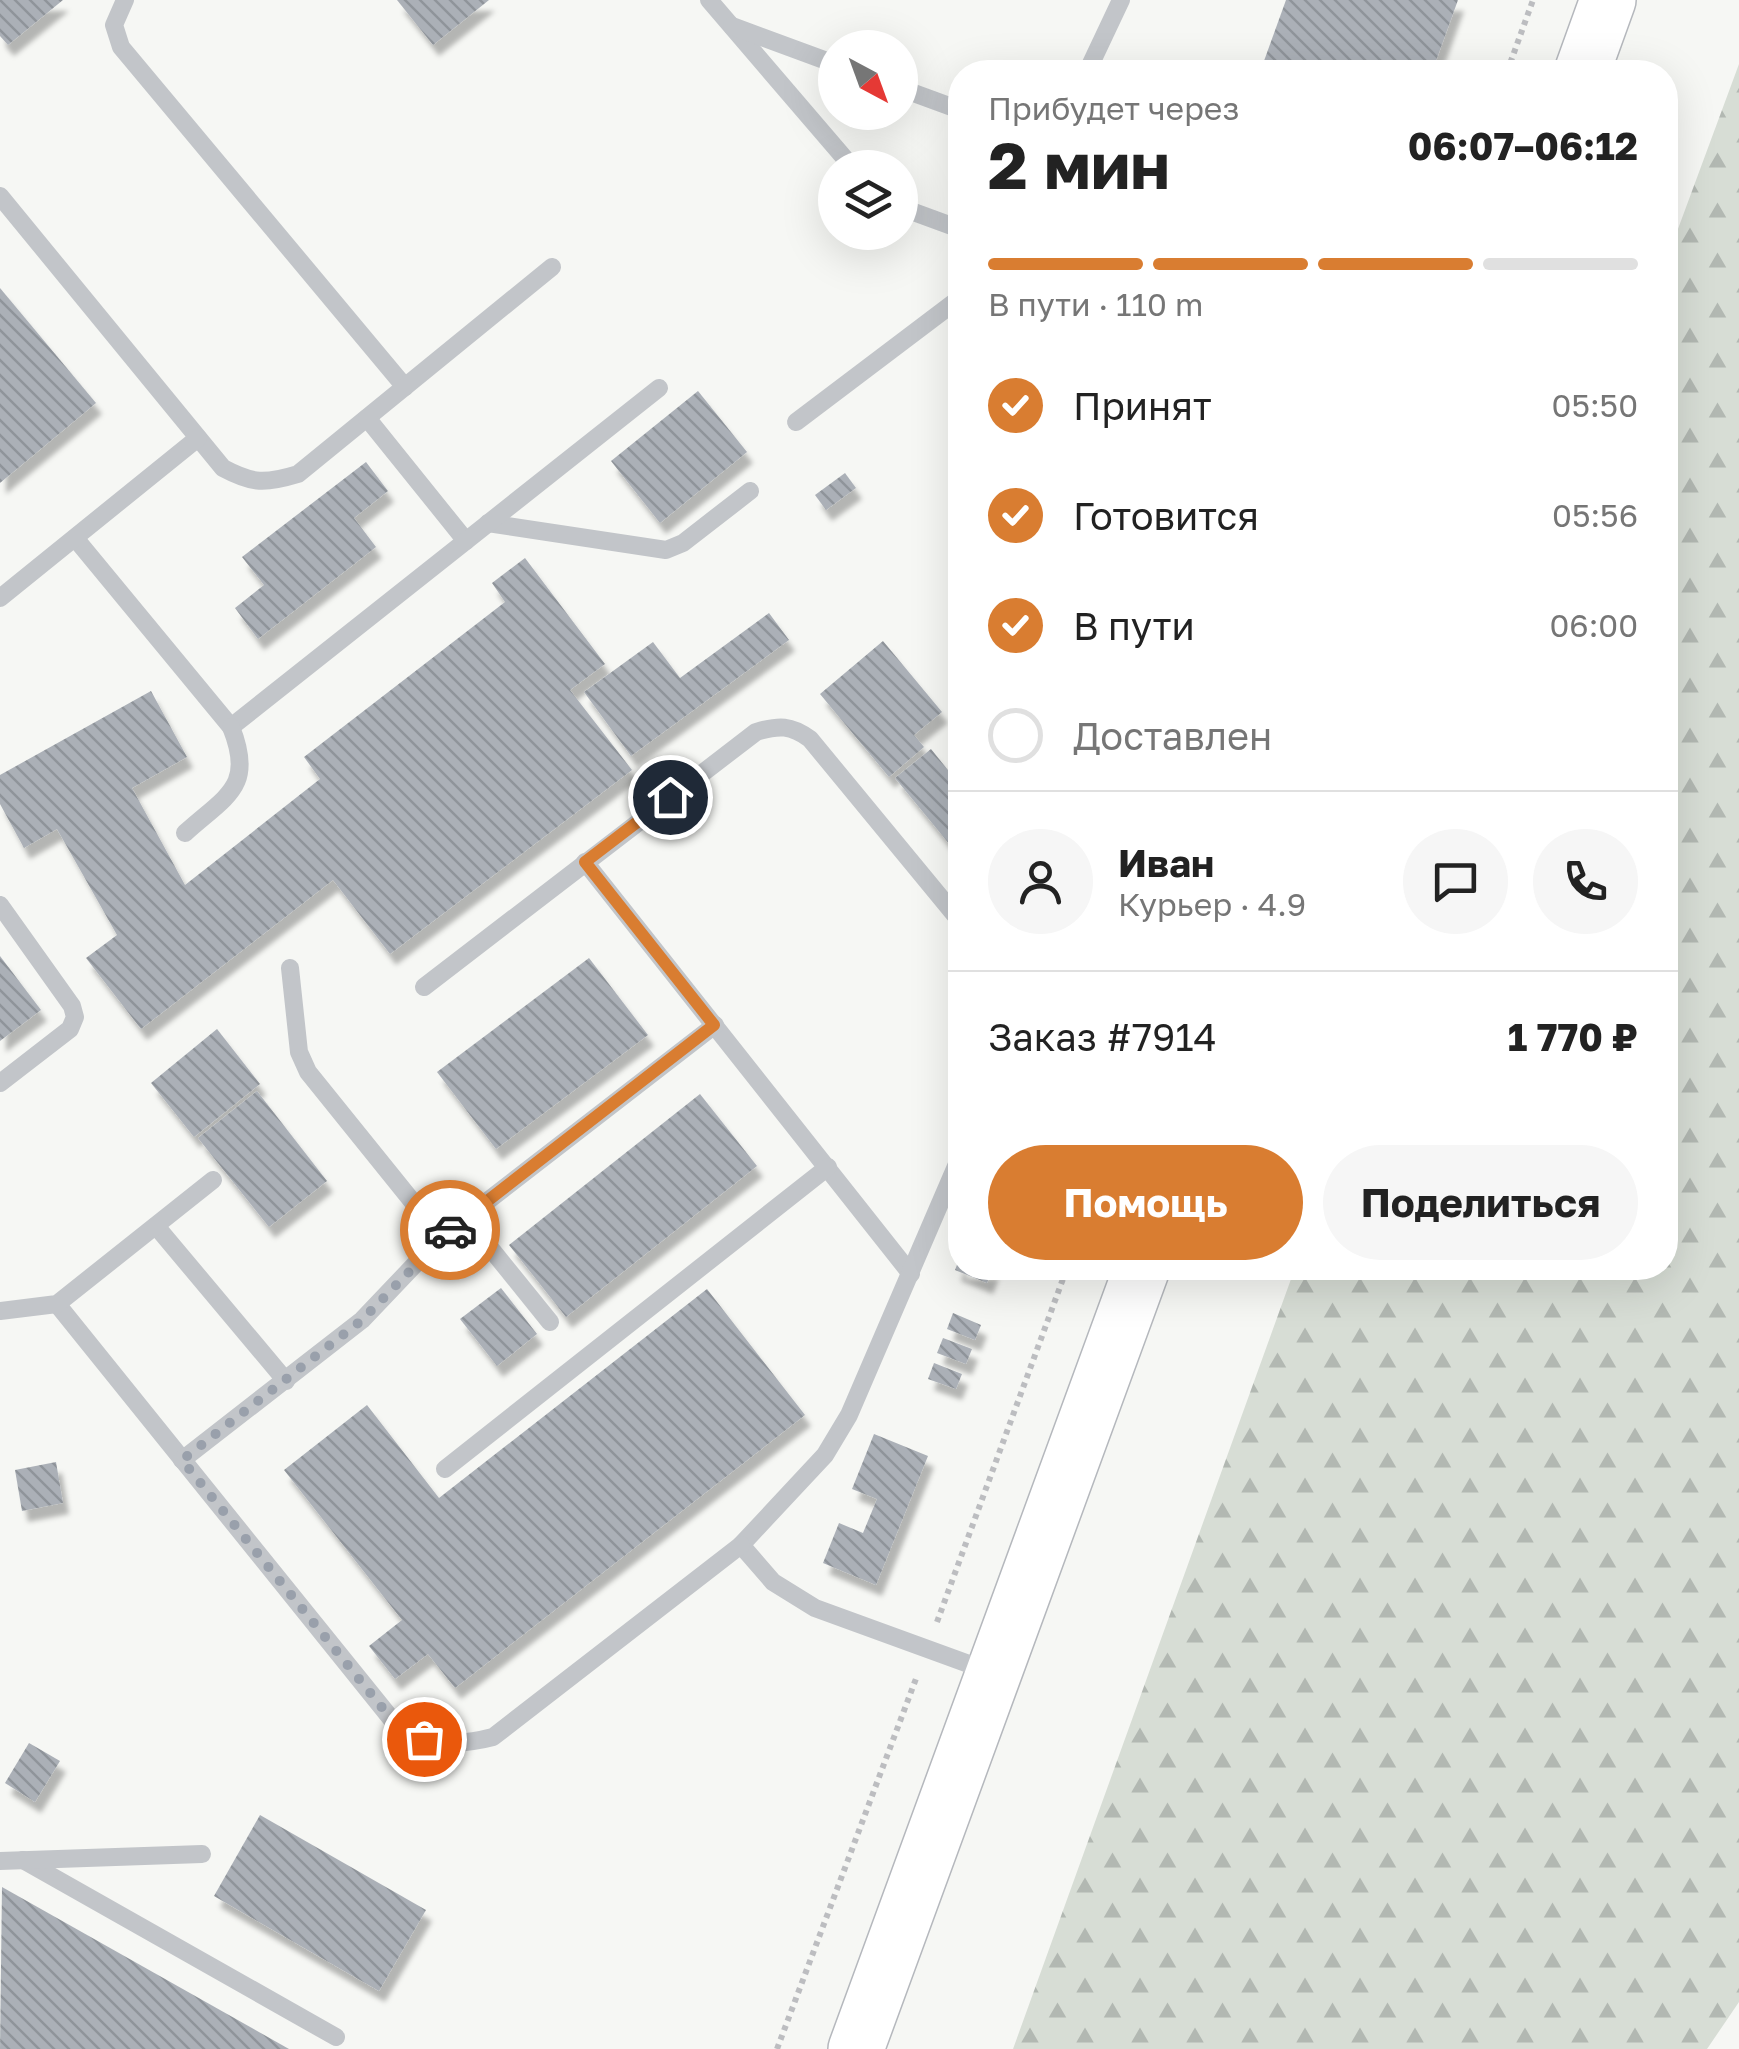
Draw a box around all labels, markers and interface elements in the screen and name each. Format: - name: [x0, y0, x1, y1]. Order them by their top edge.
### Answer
- north arrow: [818, 30, 918, 130]
- map controls: [818, 30, 918, 250]
- text: Прибудет через: [988, 89, 1239, 127]
- text: 06:07–06:12: [1408, 123, 1638, 168]
- text: 2 мин: [988, 125, 1170, 203]
- button: layers: [818, 150, 918, 250]
- text: В пути · 110 m: [988, 285, 1203, 323]
- icon: check: [988, 378, 1043, 433]
- text: Принят: [1073, 383, 1212, 428]
- text: 05:50: [1552, 386, 1638, 424]
- icon: check: [988, 488, 1043, 543]
- text: Готовится: [1073, 493, 1259, 538]
- text: 05:56: [1552, 496, 1638, 534]
- icon: check: [988, 598, 1043, 653]
- text: В пути: [1073, 603, 1195, 648]
- text: 06:00: [1550, 606, 1638, 644]
- text: Доставлен: [1073, 713, 1272, 758]
- pin: [628, 755, 713, 840]
- icon: home: [643, 770, 698, 825]
- button: person: [988, 829, 1093, 934]
- button: chat: [1403, 829, 1508, 934]
- button: phone: [1533, 829, 1638, 934]
- text: Иван: [1118, 840, 1214, 885]
- text: Курьер · 4.9: [1118, 885, 1306, 923]
- text: Заказ #7914: [988, 1014, 1217, 1059]
- text: 1 770 ₽: [1508, 1014, 1638, 1059]
- button: Помощь: [988, 1145, 1303, 1260]
- button: Поделиться: [1323, 1145, 1638, 1260]
- courier: [400, 1180, 500, 1280]
- icon: car: [423, 1203, 478, 1258]
- pin: [382, 1697, 467, 1782]
- icon: bag: [397, 1712, 452, 1767]

